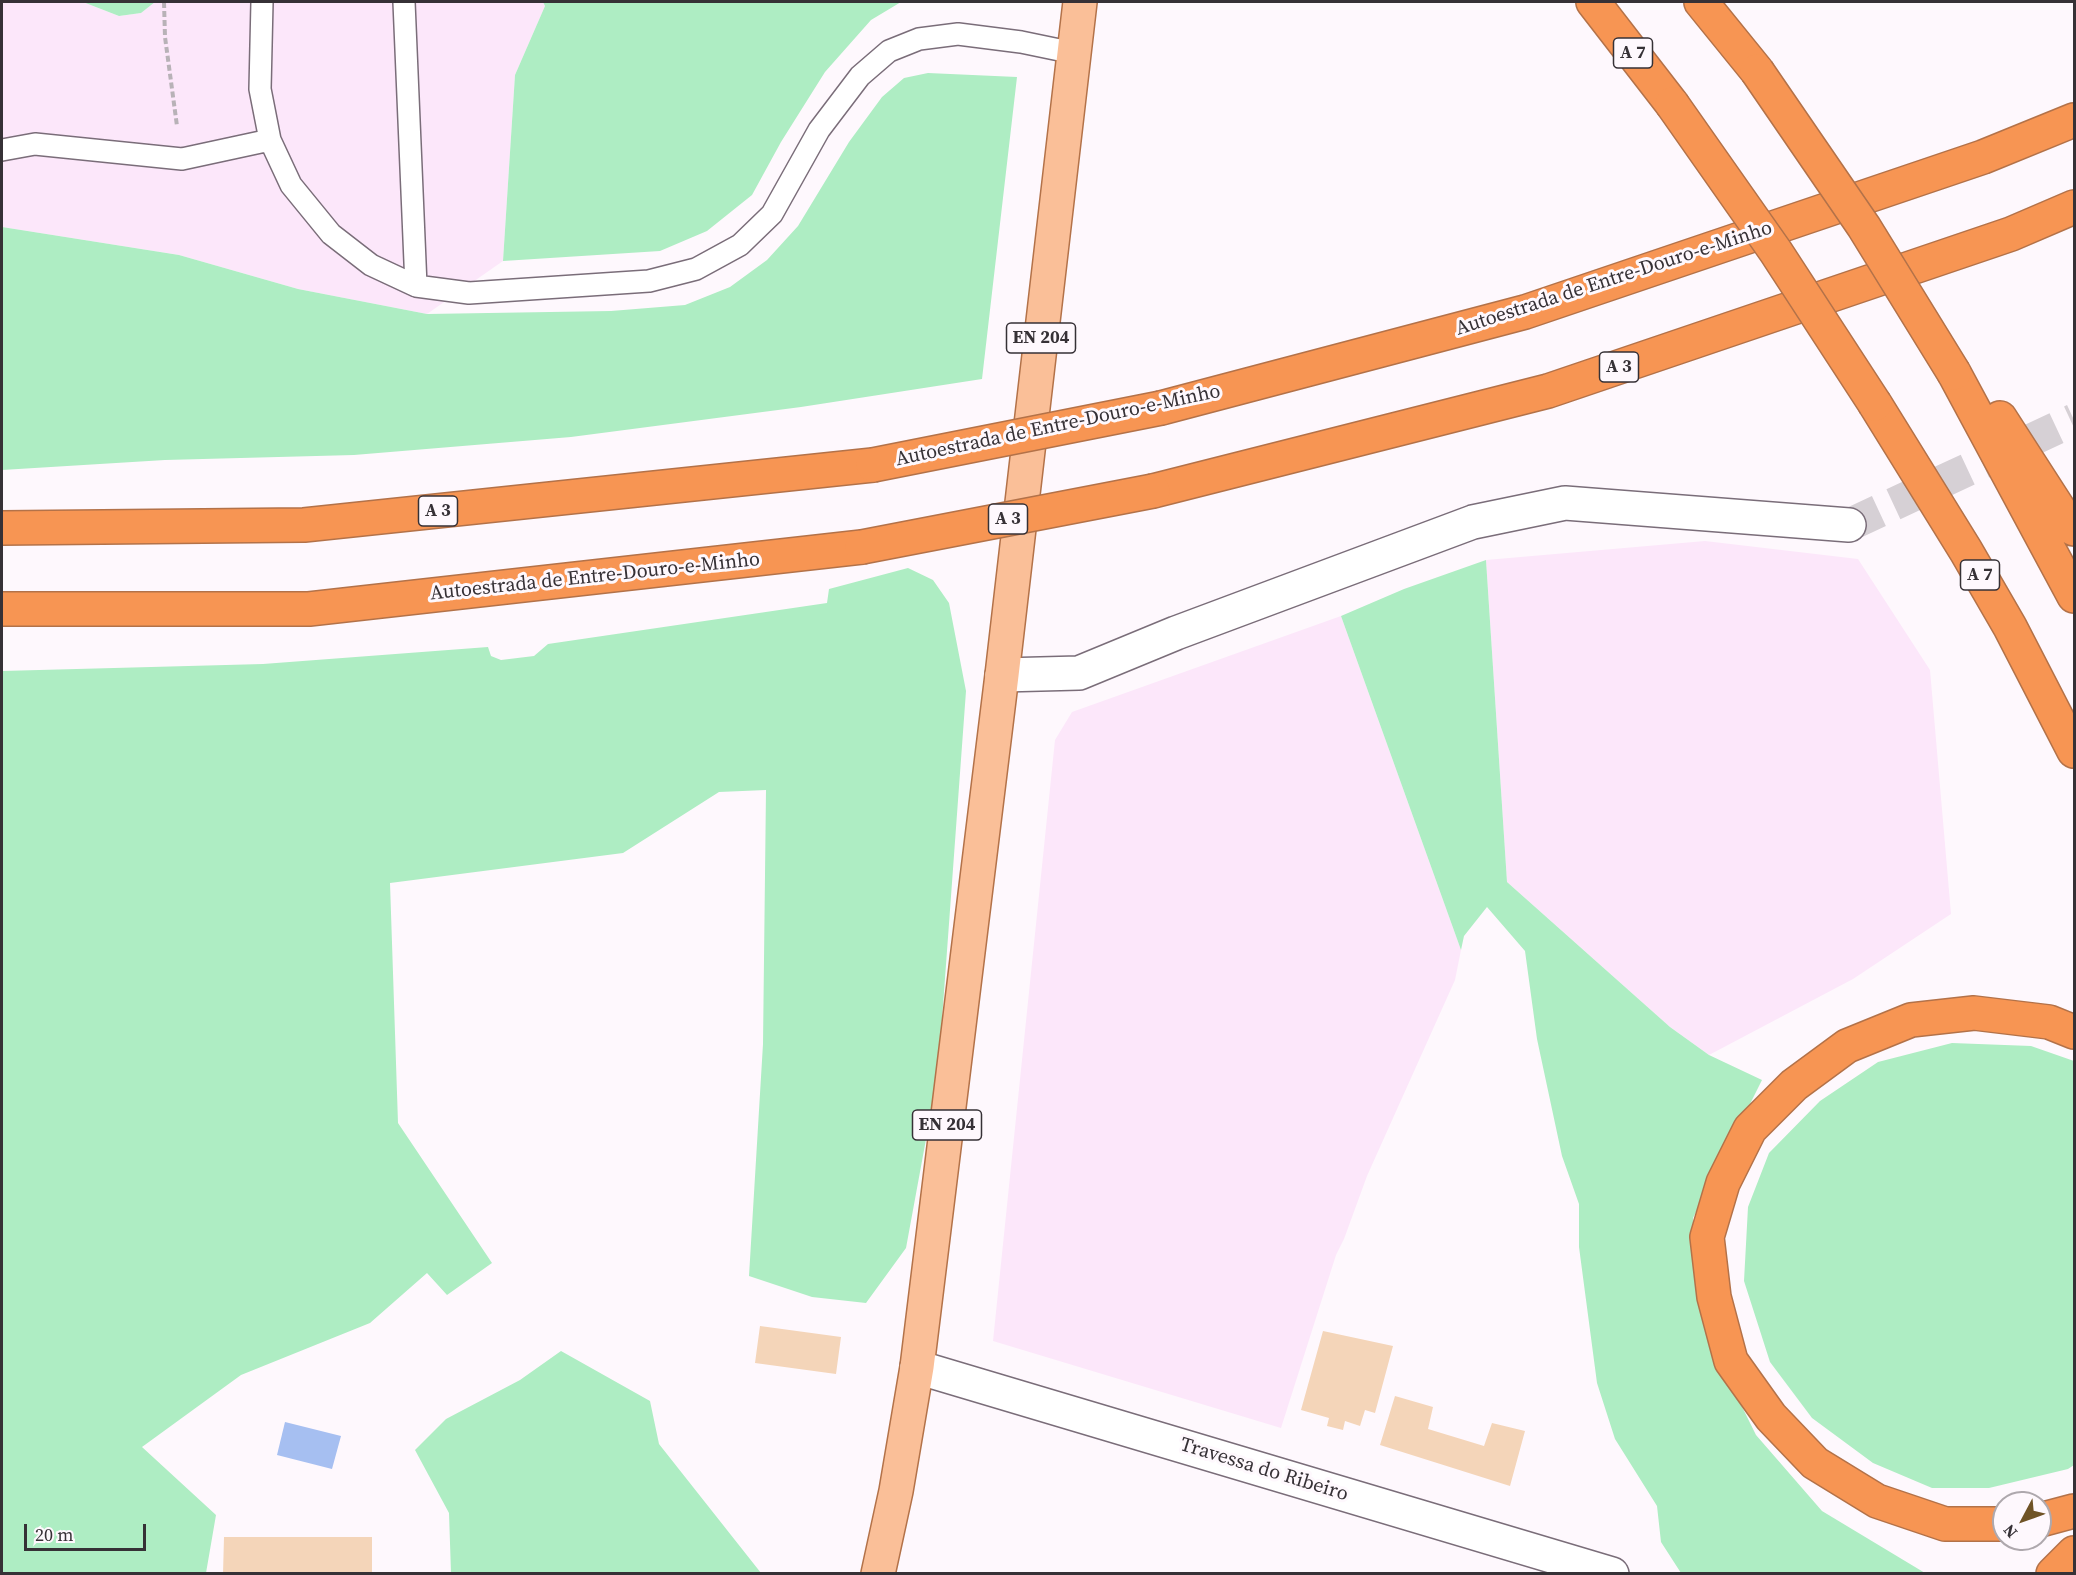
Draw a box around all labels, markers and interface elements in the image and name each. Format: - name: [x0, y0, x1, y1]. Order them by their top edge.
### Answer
- road number: A 7: [1614, 38, 1652, 68]
- street label: Autoestrada de Entre-Douro-e-Minho: [1453, 216, 1775, 342]
- road number: EN 204: [1006, 323, 1076, 353]
- road number: A 3: [1600, 352, 1638, 382]
- street label: Autoestrada de Entre-Douro-e-Minho: [893, 380, 1223, 472]
- road number: A 3: [418, 496, 458, 526]
- road number: A 3: [988, 504, 1028, 534]
- street label: Autoestrada de Entre-Douro-e-Minho: [429, 548, 761, 606]
- road number: A 7: [1960, 560, 2000, 590]
- road number: EN 204: [912, 1110, 982, 1140]
- street label: Travessa do Ribeiro: [1177, 1433, 1351, 1507]
- north arrow: [1992, 1491, 2052, 1551]
- scale bar: [27, 1512, 148, 1550]
- text: N: [1998, 1520, 2022, 1543]
- text: 20 m: [35, 1522, 73, 1547]

